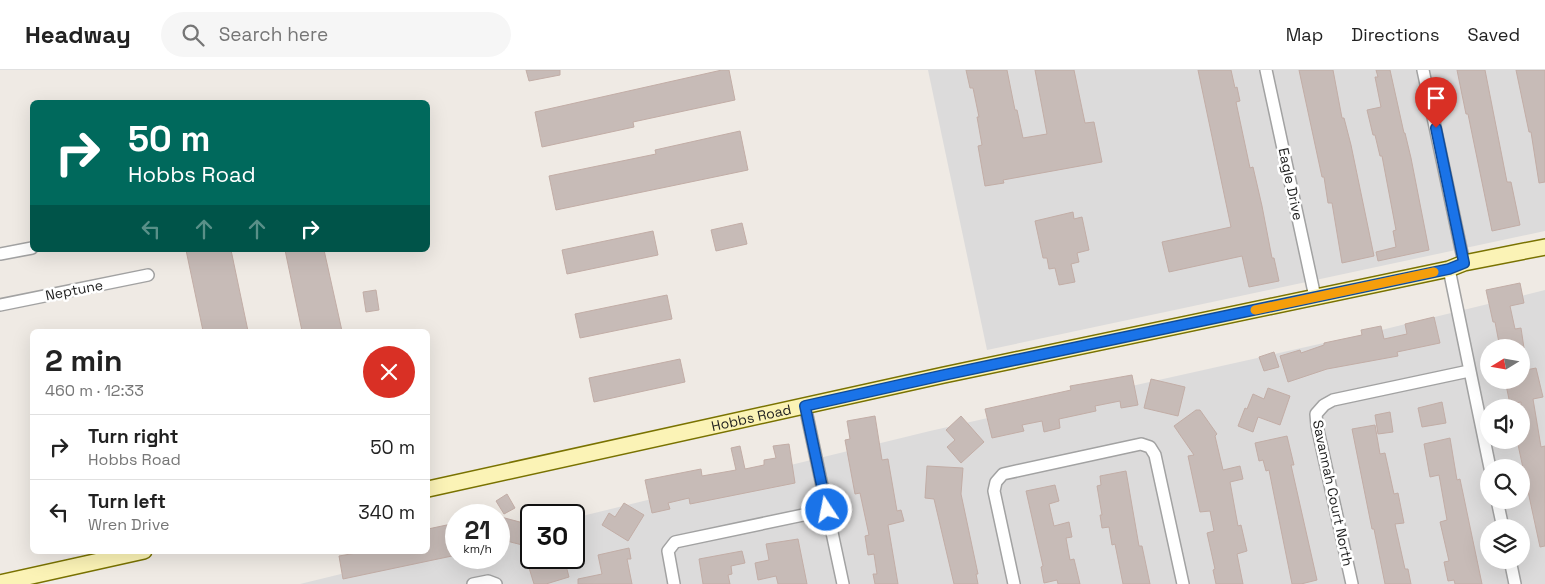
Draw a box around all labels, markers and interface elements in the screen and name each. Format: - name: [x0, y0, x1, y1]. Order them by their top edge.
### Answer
- search box: [161, 12, 511, 57]
- text: Headway: [25, 19, 131, 50]
- icon: search: [179, 21, 207, 49]
- text: Search here: [219, 22, 328, 47]
- text: Map: [1286, 23, 1323, 46]
- text: Directions: [1351, 23, 1440, 46]
- text: Saved: [1468, 23, 1520, 46]
- pin: [1415, 77, 1457, 128]
- icon: arrive: [1422, 84, 1450, 112]
- text: 50 m: [128, 117, 210, 161]
- icon: right: [45, 120, 110, 185]
- street label: Eagle Drive: [1275, 146, 1307, 222]
- text: Hobbs Road: [128, 160, 256, 188]
- icon: left: [137, 215, 165, 243]
- icon: ahead: [190, 215, 218, 243]
- icon: ahead: [243, 215, 271, 243]
- icon: right: [296, 215, 324, 243]
- street label: Neptune: [44, 276, 104, 304]
- north arrow: [1480, 339, 1530, 389]
- map controls: [1480, 339, 1530, 569]
- text: 2 min: [45, 341, 123, 380]
- button: close: [363, 346, 415, 398]
- text: 460 m · 12:33: [45, 380, 144, 401]
- button: sound: [1480, 399, 1530, 449]
- street label: Hobbs Road: [710, 400, 793, 435]
- street label: Savannah Court North: [1309, 418, 1357, 568]
- text: Turn right: [88, 424, 178, 449]
- icon: right: [45, 433, 73, 461]
- text: 50 m: [370, 435, 415, 460]
- text: Hobbs Road: [88, 449, 181, 470]
- button: search: [1480, 459, 1530, 509]
- position arrow: [800, 483, 852, 535]
- text: Turn left: [88, 489, 166, 514]
- icon: left: [45, 498, 73, 526]
- text: 340 m: [358, 500, 415, 525]
- speed limit sign: 30: [520, 504, 585, 569]
- text: Wren Drive: [88, 514, 169, 535]
- text: 21: [464, 514, 491, 546]
- button: layers: [1480, 519, 1530, 569]
- text: km/h: [463, 541, 492, 557]

